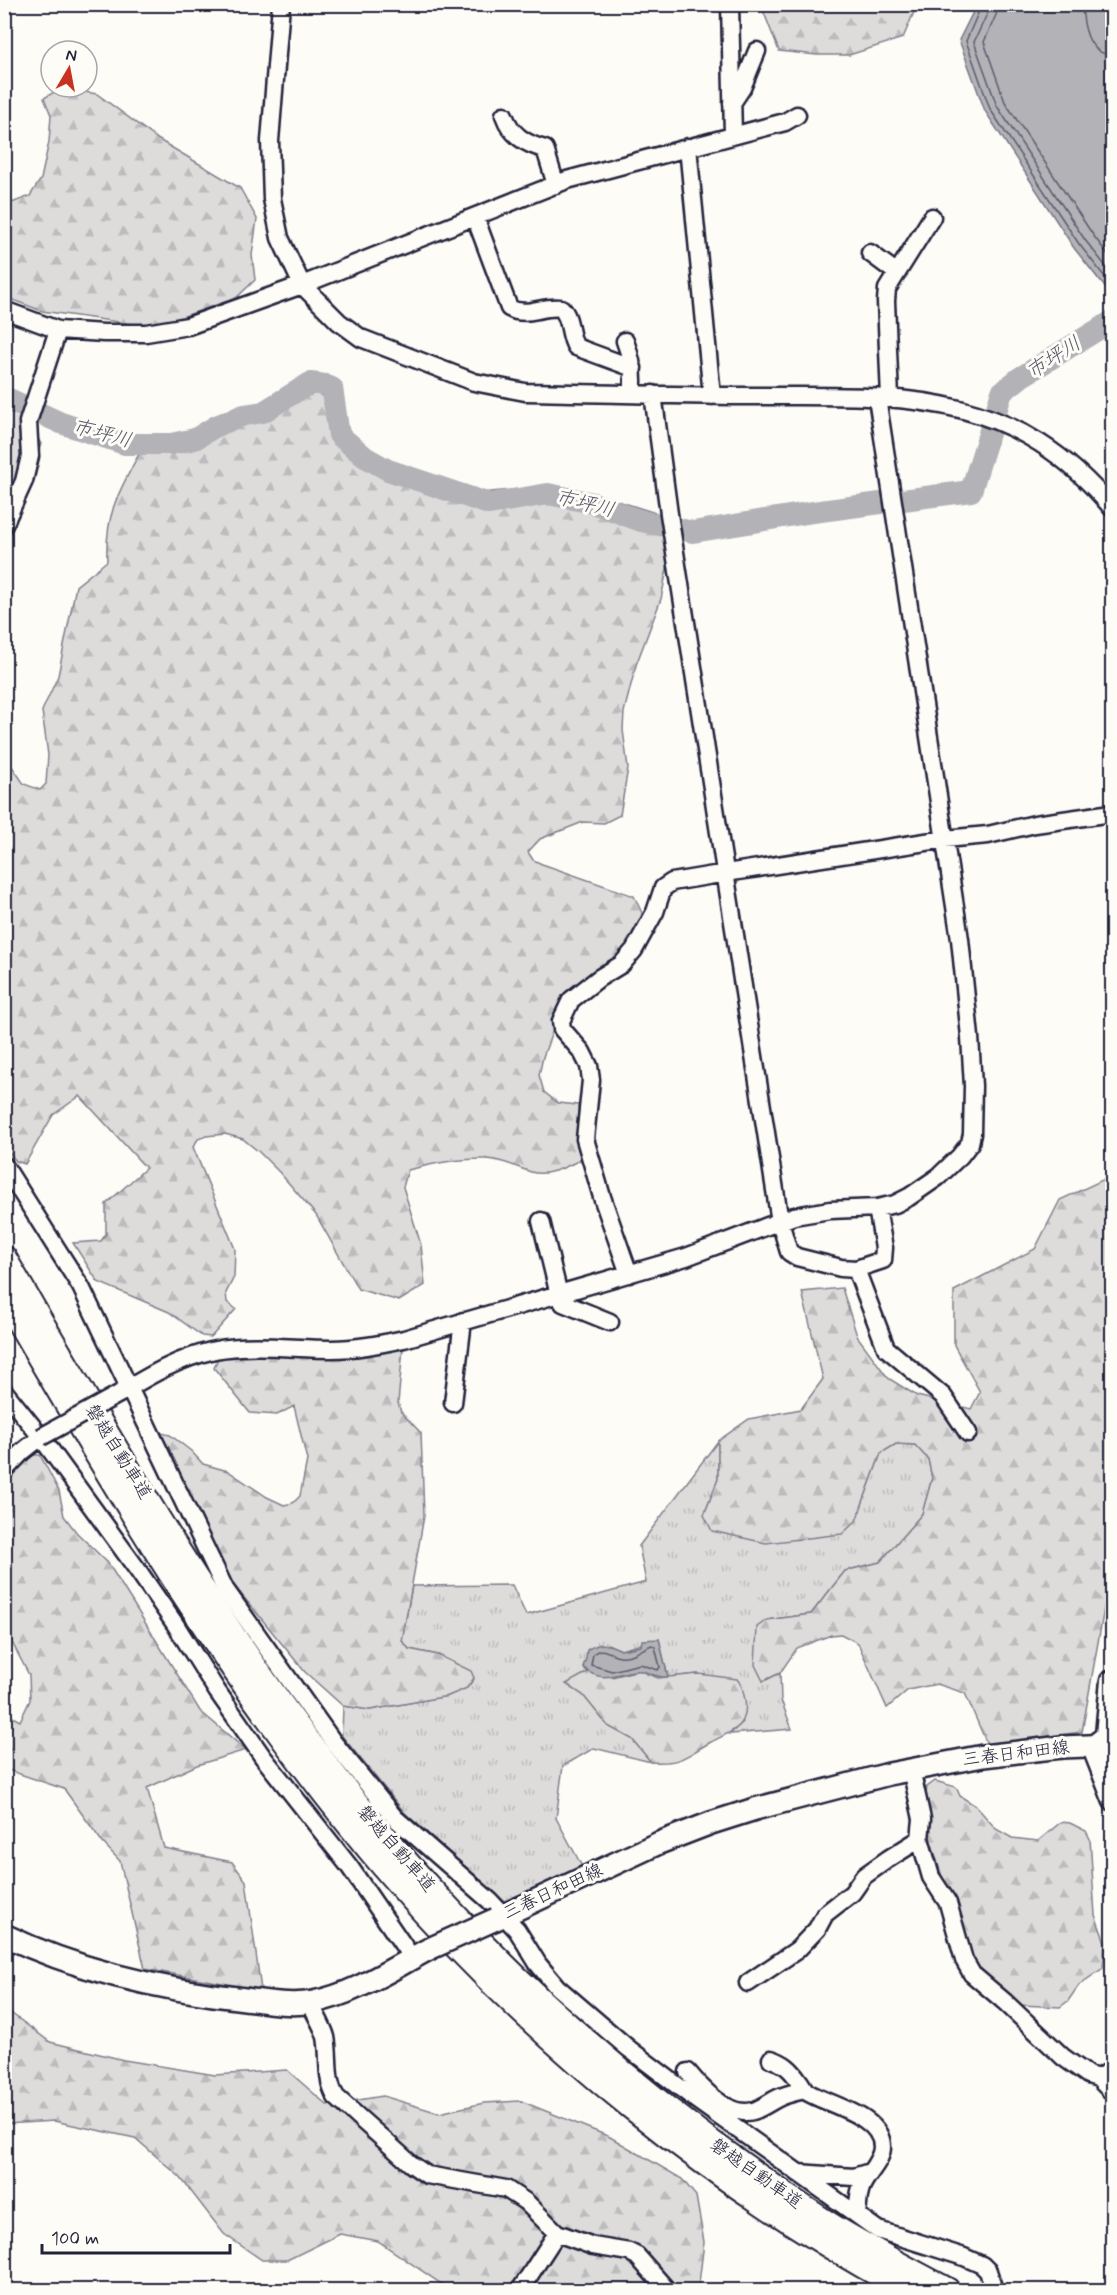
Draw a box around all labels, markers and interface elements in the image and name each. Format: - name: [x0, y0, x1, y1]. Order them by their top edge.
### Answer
- north arrow: [39, 39, 99, 99]
- text: N: [64, 44, 78, 67]
- water label: 市坪川: [1021, 330, 1087, 386]
- water label: 市坪川: [70, 413, 134, 455]
- water label: 市坪川: [553, 484, 617, 524]
- street label: 磐越自動車道: [79, 1400, 157, 1504]
- street label: 三春日和田線: [961, 1736, 1071, 1772]
- street label: 磐越自動車道: [352, 1800, 440, 1898]
- street label: 三春日和田線: [499, 1858, 607, 1926]
- street label: 磐越自動車道: [705, 2133, 807, 2215]
- scale bar: [42, 2217, 230, 2255]
- text: 100 m: [51, 2227, 99, 2251]

